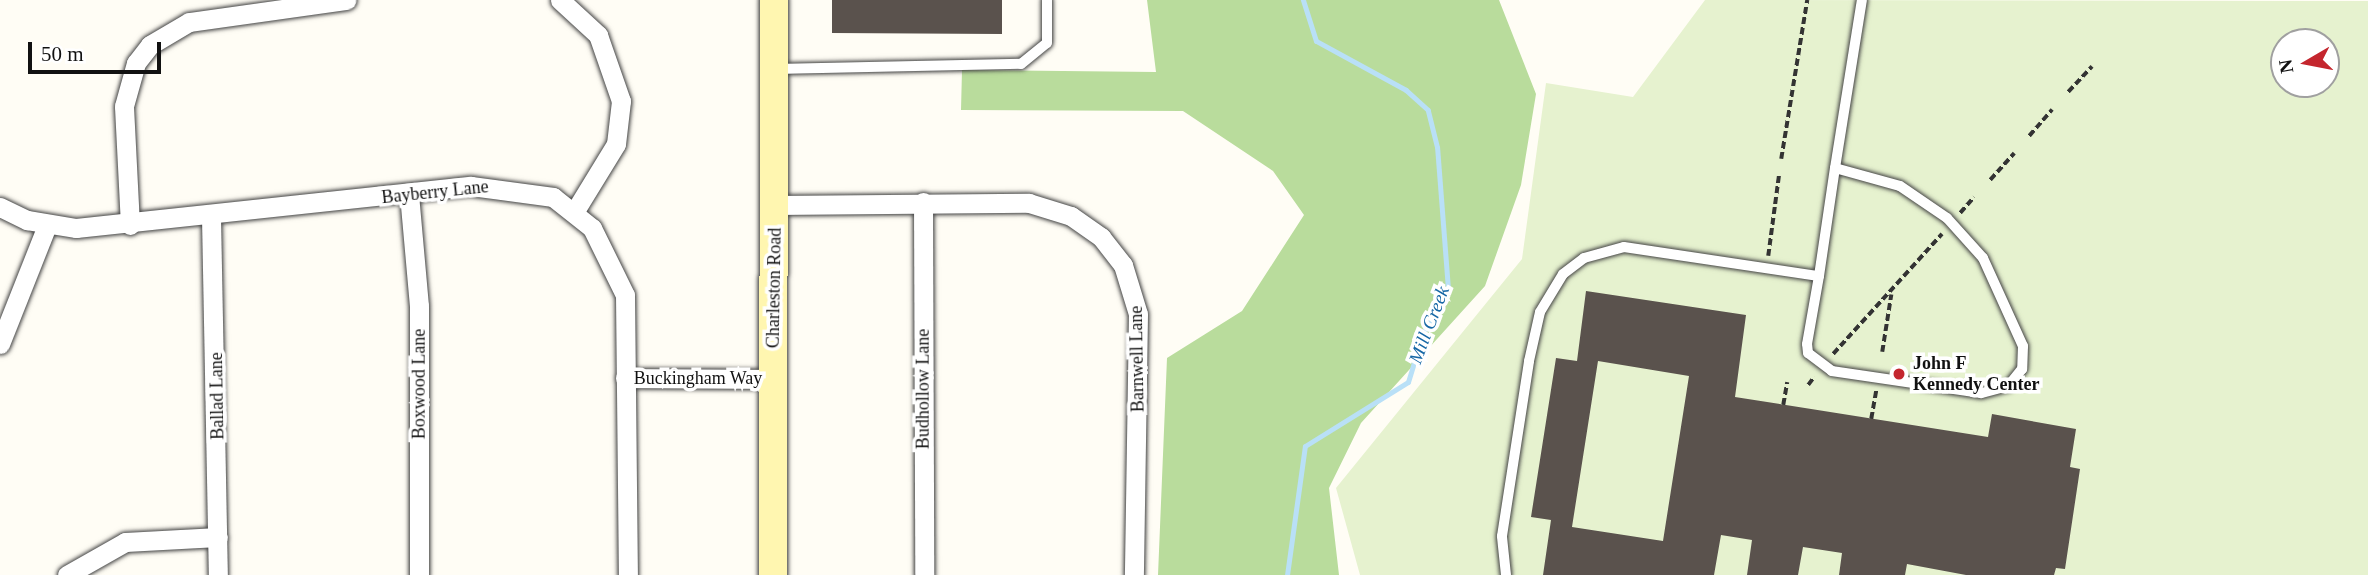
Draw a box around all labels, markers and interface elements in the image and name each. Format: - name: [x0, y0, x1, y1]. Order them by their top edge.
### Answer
- scale bar: [32, 28, 164, 72]
- north arrow: [2270, 28, 2340, 98]
- text: 50 m: [41, 42, 84, 66]
- text: N: [2274, 58, 2297, 75]
- street label: Bayberry Lane: [380, 176, 490, 208]
- street label: Charleston Road: [762, 228, 786, 348]
- water label: Mill Creek: [1404, 283, 1454, 367]
- street label: Barnwell Lane: [1125, 306, 1149, 412]
- street label: Boxwood Lane: [408, 329, 430, 439]
- street label: Budhollow Lane: [912, 329, 934, 449]
- street label: Ballad Lane: [205, 352, 229, 440]
- place label: John F Kennedy Center: [1913, 353, 2039, 396]
- marker: John F Kennedy Center: [1891, 366, 1907, 382]
- street label: Buckingham Way: [633, 367, 763, 389]

